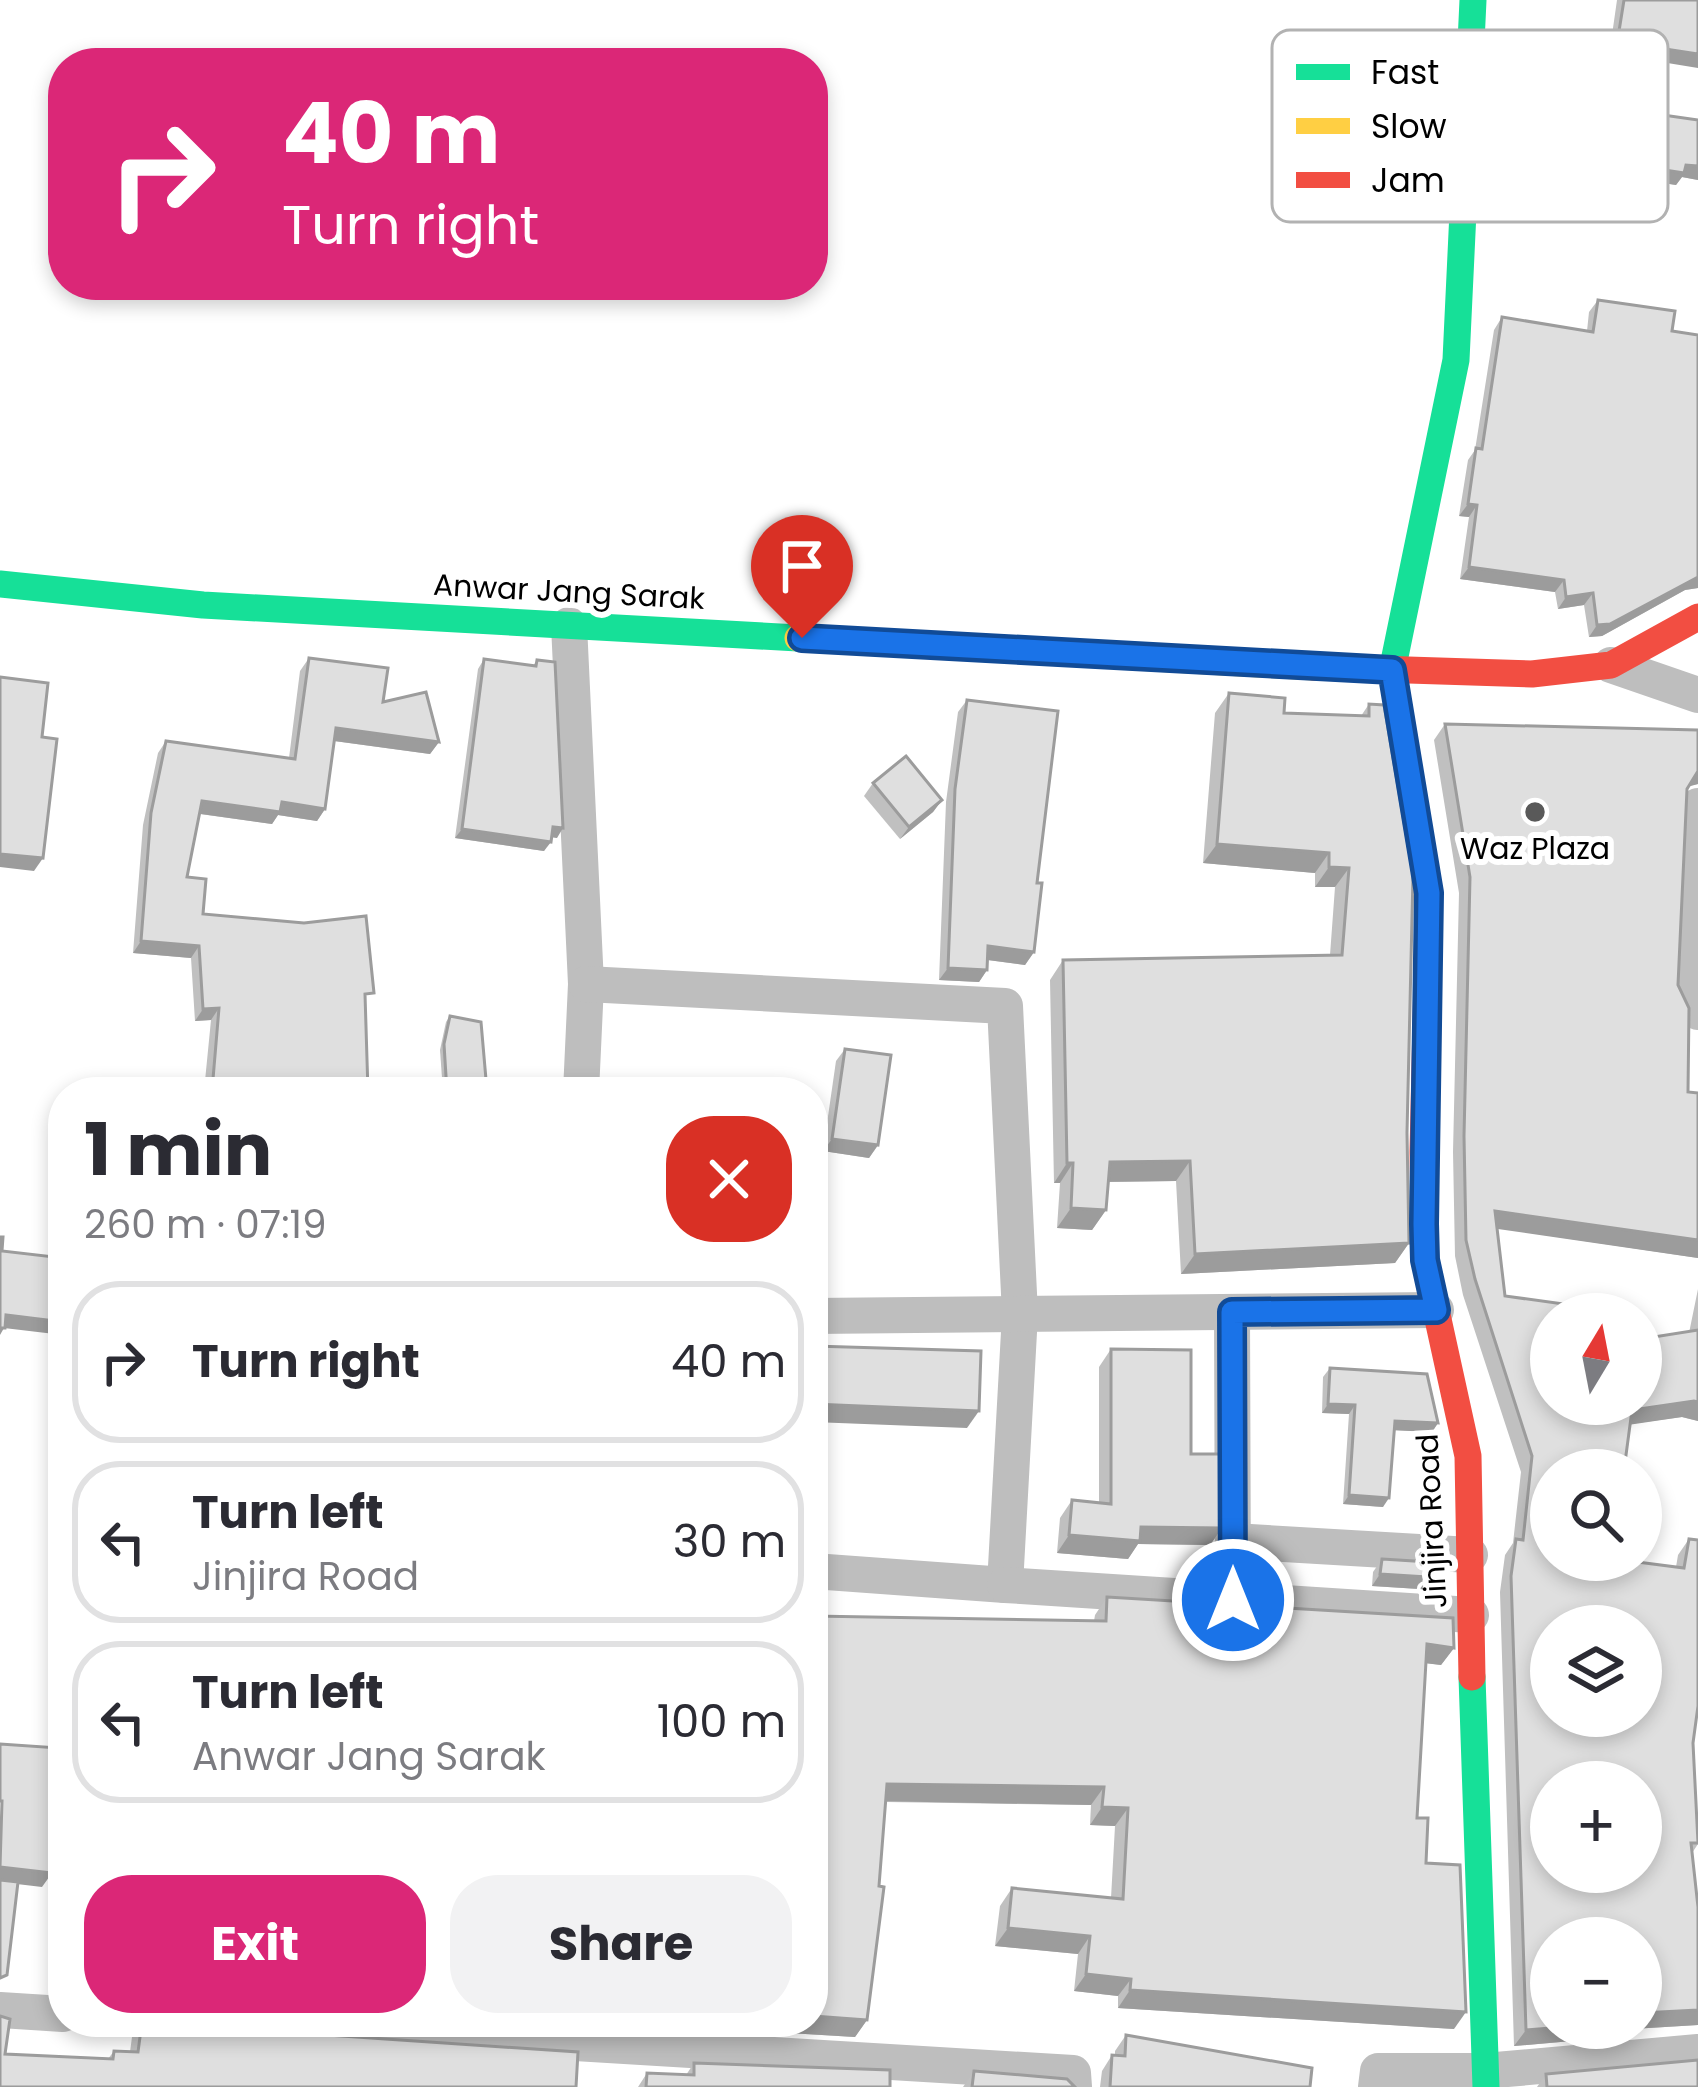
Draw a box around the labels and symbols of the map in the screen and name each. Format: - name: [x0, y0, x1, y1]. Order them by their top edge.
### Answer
- legend: [1272, 30, 1668, 222]
- text: Fast: [1371, 49, 1439, 96]
- text: Slow: [1371, 103, 1447, 150]
- text: Jam: [1371, 157, 1445, 204]
- pin: [751, 515, 853, 638]
- street label: Anwar Jang Sarak: [432, 563, 707, 620]
- marker: Waz Plaza: [1522, 799, 1548, 825]
- place label: Waz Plaza: [1460, 827, 1610, 870]
- north arrow: [1530, 1293, 1662, 1425]
- street label: Jinjira Road: [1405, 1433, 1458, 1609]
- position arrow: [1170, 1537, 1296, 1663]

